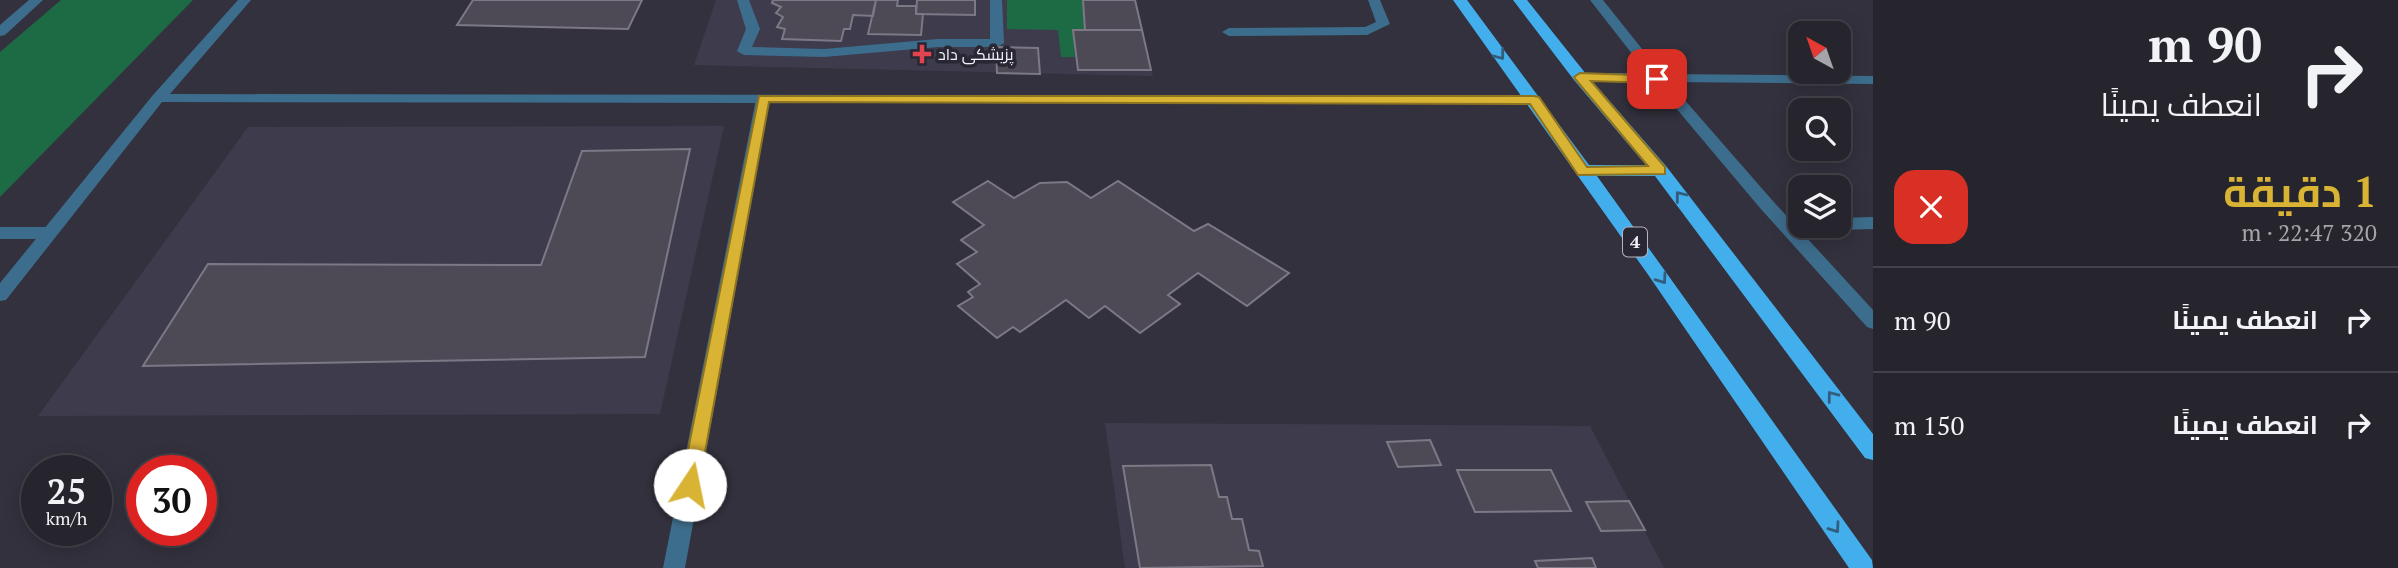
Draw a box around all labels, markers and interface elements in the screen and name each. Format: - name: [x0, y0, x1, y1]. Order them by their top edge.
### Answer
- text: 90 m: [2148, 11, 2262, 76]
- north arrow: [1788, 21, 1852, 84]
- map controls: [1788, 21, 1851, 238]
- icon: right: [2286, 28, 2377, 119]
- place label: پزیشکی داد: [938, 43, 1014, 66]
- marker: پزیشکی داد: [912, 44, 932, 64]
- one-way arrow: [1492, 47, 1505, 60]
- pin: [1627, 49, 1687, 109]
- icon: arrive: [1638, 60, 1676, 98]
- text: انعطف يمينًا: [2101, 83, 2262, 125]
- button: search: [1788, 98, 1851, 161]
- text: 1 دقيقة: [2223, 163, 2377, 219]
- button: close: [1894, 170, 1968, 244]
- button: layers: [1788, 175, 1851, 238]
- one-way arrow: [1675, 191, 1688, 203]
- text: 320 m · 22:47: [2242, 217, 2377, 248]
- road number: 4: [1623, 228, 1647, 256]
- one-way arrow: [1654, 271, 1666, 284]
- icon: right: [2339, 301, 2377, 339]
- text: انعطف يمينًا: [2172, 302, 2318, 336]
- text: 90 m: [1894, 303, 1951, 337]
- one-way arrow: [1828, 391, 1841, 404]
- icon: right: [2339, 406, 2377, 444]
- text: انعطف يمينًا: [2172, 407, 2318, 441]
- text: 150 m: [1894, 408, 1964, 442]
- position arrow: [653, 448, 727, 522]
- speed limit sign: 30: [126, 455, 217, 546]
- text: 25: [47, 468, 86, 514]
- text: km/h: [46, 506, 87, 530]
- one-way arrow: [1827, 520, 1839, 533]

